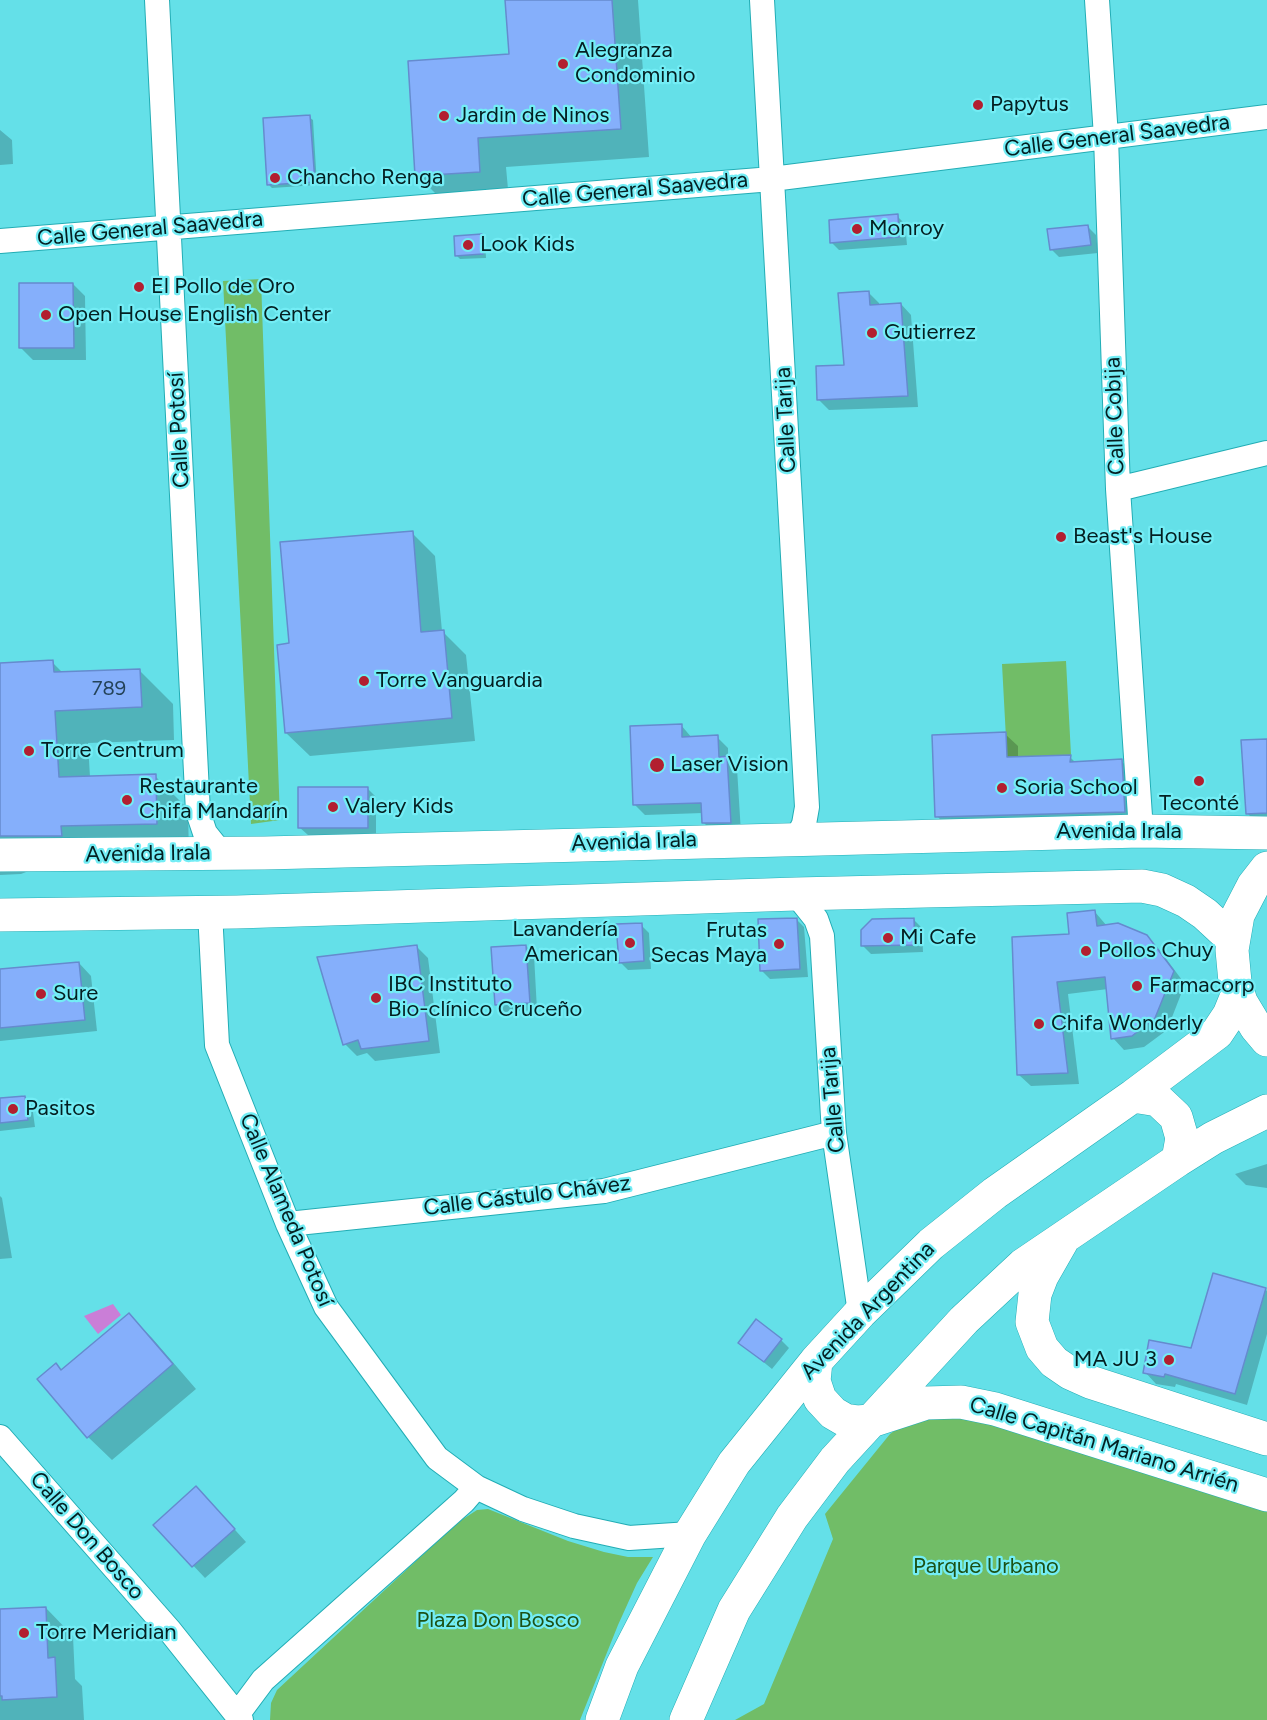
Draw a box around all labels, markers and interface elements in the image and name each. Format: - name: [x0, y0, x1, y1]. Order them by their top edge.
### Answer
- place label: Alegranza Condominio: [575, 38, 696, 90]
- marker: Alegranza Condominio: [556, 57, 570, 71]
- place label: Papytus: [990, 92, 1069, 118]
- marker: Papytus: [971, 98, 985, 112]
- place label: Jardin de Ninos: [456, 103, 609, 129]
- marker: Jardin de Ninos: [437, 109, 451, 123]
- street label: Calle General Saavedra: [1003, 109, 1231, 163]
- place label: Chancho Renga: [287, 165, 443, 191]
- street label: Calle General Saavedra: [521, 167, 749, 213]
- marker: Chancho Renga: [268, 171, 282, 185]
- street label: Calle General Saavedra: [36, 206, 264, 252]
- place label: Monroy: [869, 216, 944, 242]
- marker: Monroy: [850, 222, 864, 236]
- place label: Look Kids: [480, 232, 575, 258]
- marker: Look Kids: [461, 238, 475, 252]
- place label: El Pollo de Oro: [151, 274, 295, 300]
- marker: El Pollo de Oro: [132, 280, 146, 294]
- place label: Open House English Center: [58, 302, 331, 328]
- marker: Open House English Center: [39, 308, 53, 322]
- place label: Gutierrez: [884, 320, 976, 346]
- marker: Gutierrez: [865, 326, 879, 340]
- street label: Calle Cobija: [1100, 357, 1130, 475]
- street label: Calle Tarija: [770, 366, 802, 474]
- street label: Calle Potosí: [163, 371, 195, 489]
- place label: Beast's House: [1073, 524, 1212, 550]
- marker: Beast's House: [1054, 530, 1068, 544]
- place label: Torre Vanguardia: [376, 668, 543, 694]
- marker: Torre Vanguardia: [357, 674, 371, 688]
- house number: 789: [92, 677, 126, 701]
- place label: Torre Centrum: [41, 738, 184, 764]
- marker: Torre Centrum: [22, 744, 36, 758]
- place label: Laser Vision: [670, 752, 789, 778]
- marker: Laser Vision: [648, 756, 666, 774]
- place label: Restaurante Chifa Mandarín: [139, 774, 288, 825]
- marker: Teconté: [1192, 774, 1206, 788]
- place label: Soria School: [1014, 775, 1138, 801]
- marker: Soria School: [995, 781, 1009, 795]
- place label: Teconté: [1159, 791, 1239, 817]
- marker: Restaurante Chifa Mandarín: [120, 793, 134, 807]
- place label: Valery Kids: [345, 794, 454, 820]
- marker: Valery Kids: [326, 800, 340, 814]
- street label: Avenida Irala: [1056, 819, 1182, 845]
- street label: Avenida Irala: [571, 827, 697, 857]
- street label: Avenida Irala: [85, 840, 211, 868]
- place label: Lavandería American: [512, 917, 618, 968]
- place label: Frutas Secas Maya: [650, 918, 767, 969]
- place label: Mi Cafe: [900, 925, 976, 951]
- marker: Mi Cafe: [881, 931, 895, 945]
- marker: Lavandería American: [623, 936, 637, 950]
- marker: Frutas Secas Maya: [772, 937, 786, 951]
- place label: Pollos Chuy: [1098, 938, 1213, 964]
- marker: Pollos Chuy: [1079, 944, 1093, 958]
- place label: IBC Instituto Bio-clínico Cruceño: [388, 972, 582, 1023]
- place label: Farmacorp: [1149, 973, 1255, 999]
- marker: Farmacorp: [1130, 979, 1144, 993]
- place label: Sure: [53, 981, 98, 1007]
- marker: Sure: [34, 987, 48, 1001]
- marker: IBC Instituto Bio-clínico Cruceño: [369, 991, 383, 1005]
- place label: Chifa Wonderly: [1051, 1011, 1203, 1037]
- marker: Chifa Wonderly: [1032, 1017, 1046, 1031]
- street label: Calle Tarija: [815, 1046, 851, 1154]
- place label: Pasitos: [25, 1096, 95, 1122]
- marker: Pasitos: [6, 1102, 20, 1116]
- street label: Calle Alameda Potosí: [233, 1110, 339, 1310]
- street label: Calle Cástulo Chávez: [422, 1170, 632, 1222]
- street label: Avenida Argentina: [796, 1237, 940, 1385]
- place label: MA JU 3: [1074, 1347, 1157, 1373]
- marker: MA JU 3: [1162, 1353, 1176, 1367]
- street label: Calle Capitán Mariano Arrién: [966, 1391, 1242, 1499]
- street label: Calle Don Bosco: [24, 1467, 150, 1605]
- park label: Parque Urbano: [913, 1554, 1059, 1580]
- park label: Plaza Don Bosco: [417, 1608, 579, 1634]
- place label: Torre Meridian: [36, 1620, 177, 1646]
- marker: Torre Meridian: [17, 1626, 31, 1640]

